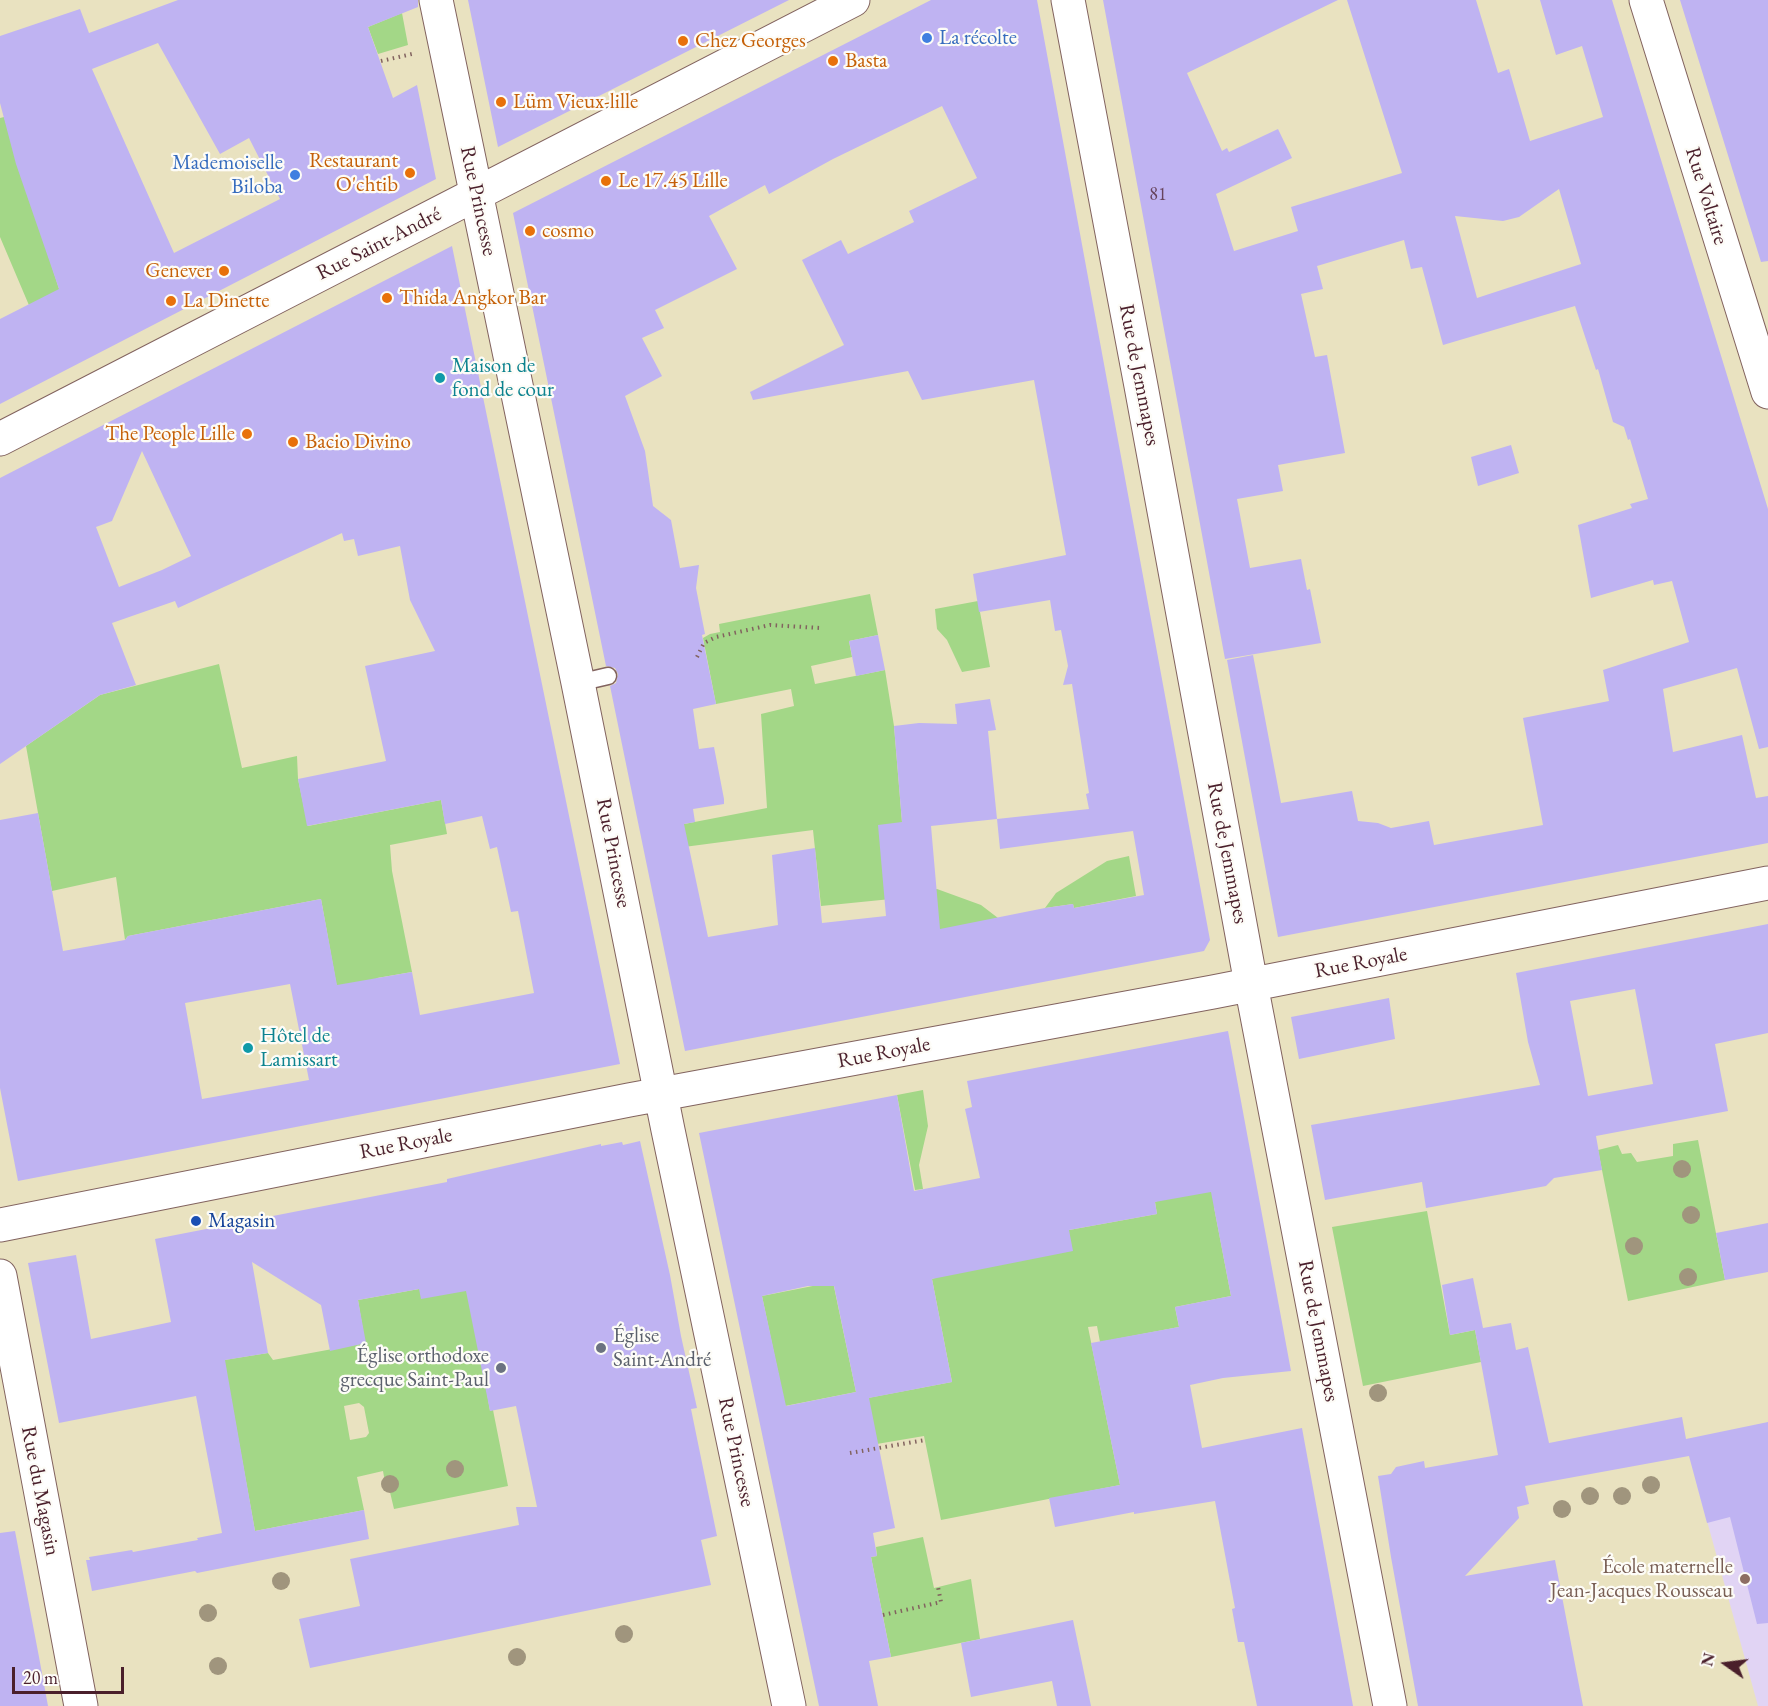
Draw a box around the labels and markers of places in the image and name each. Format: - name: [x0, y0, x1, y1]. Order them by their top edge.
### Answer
- place label: La récolte: [939, 25, 1017, 51]
- place label: Chez Georges: [695, 28, 806, 54]
- marker: La récolte: [920, 31, 934, 45]
- marker: Chez Georges: [676, 34, 690, 48]
- place label: Basta: [845, 48, 887, 74]
- marker: Basta: [826, 54, 840, 68]
- place label: Lüm Vieux-lille: [513, 89, 638, 115]
- marker: Lüm Vieux-lille: [494, 95, 508, 109]
- place label: Restaurant O'chtib: [309, 148, 398, 198]
- place label: Mademoiselle Biloba: [172, 150, 283, 200]
- marker: Restaurant O'chtib: [403, 166, 417, 180]
- marker: Mademoiselle Biloba: [288, 168, 302, 182]
- place label: Le 17.45 Lille: [618, 168, 728, 194]
- marker: Le 17.45 Lille: [599, 174, 613, 188]
- place label: cosmo: [542, 218, 594, 244]
- marker: cosmo: [523, 224, 537, 238]
- place label: Genever: [145, 258, 212, 284]
- marker: Genever: [217, 264, 231, 278]
- place label: Thida Angkor Bar: [399, 285, 546, 311]
- place label: La Dinette: [183, 288, 269, 314]
- marker: Thida Angkor Bar: [380, 291, 394, 305]
- marker: La Dinette: [164, 294, 178, 308]
- place label: Maison de fond de cour: [452, 353, 554, 403]
- marker: Maison de fond de cour: [433, 371, 447, 385]
- place label: The People Lille: [105, 421, 235, 447]
- marker: The People Lille: [240, 427, 254, 441]
- place label: Bacio Divino: [305, 429, 411, 455]
- marker: Bacio Divino: [286, 435, 300, 449]
- place label: Hôtel de Lamissart: [260, 1023, 338, 1073]
- marker: Hôtel de Lamissart: [241, 1041, 255, 1055]
- place label: Magasin: [208, 1208, 275, 1234]
- marker: Magasin: [189, 1214, 203, 1228]
- place label: Église Saint-André: [613, 1323, 711, 1373]
- marker: Église Saint-André: [594, 1341, 608, 1355]
- place label: Église orthodoxe grecque Saint-Paul: [341, 1343, 489, 1393]
- marker: Église orthodoxe grecque Saint-Paul: [494, 1361, 508, 1375]
- place label: École maternelle Jean-Jacques Rousseau: [1550, 1554, 1733, 1604]
- marker: École maternelle Jean-Jacques Rousseau: [1738, 1572, 1752, 1586]

